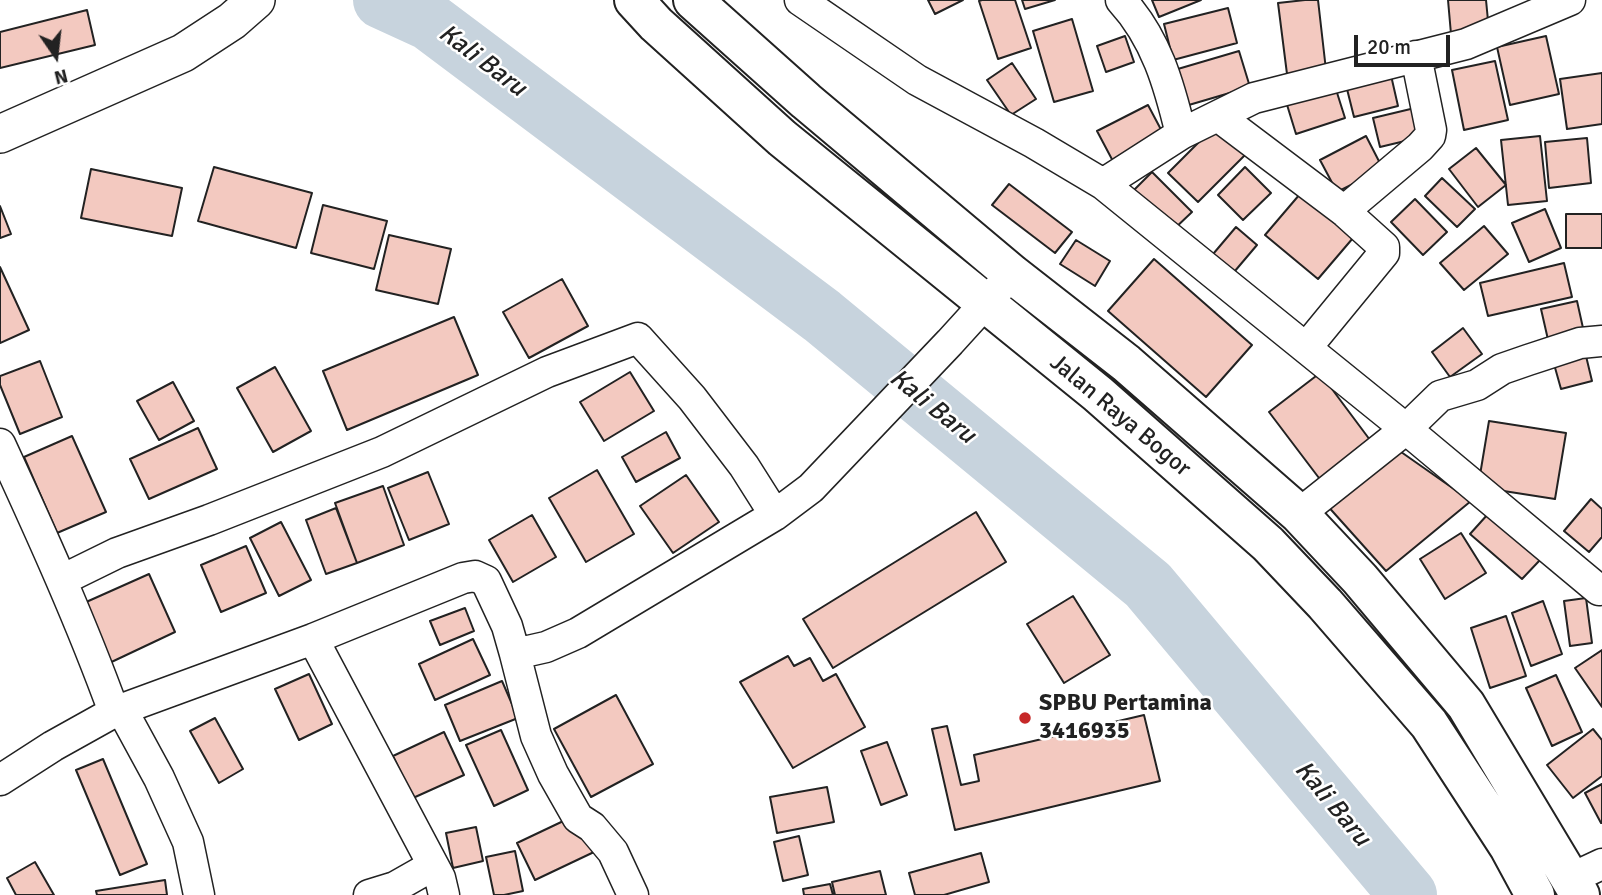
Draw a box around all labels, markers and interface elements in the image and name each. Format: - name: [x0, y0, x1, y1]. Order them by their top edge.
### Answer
- water label: Kali Baru: [432, 18, 532, 104]
- north arrow: [21, 21, 91, 91]
- scale bar: [1357, 21, 1453, 65]
- text: 20 m: [1367, 34, 1411, 60]
- text: N: [52, 63, 70, 90]
- street label: Jalan Raya Bogor: [1044, 349, 1196, 483]
- water label: Kali Baru: [883, 363, 981, 451]
- place label: SPBU Pertamina 3416935: [1039, 690, 1212, 746]
- marker: SPBU Pertamina 3416935: [1017, 710, 1033, 726]
- water label: Kali Baru: [1287, 755, 1377, 853]

